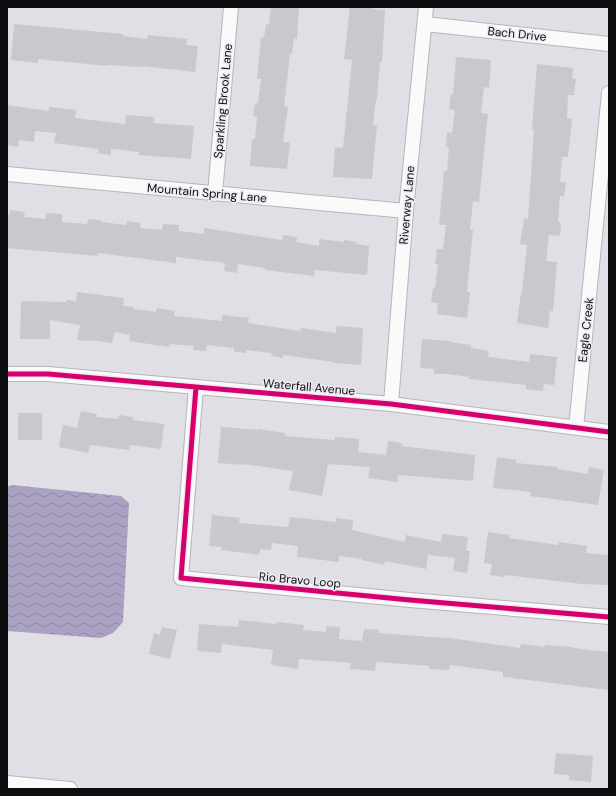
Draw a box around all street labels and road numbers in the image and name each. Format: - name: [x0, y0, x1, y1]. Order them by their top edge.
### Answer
- street label: Bach Drive: [487, 23, 547, 45]
- street label: Sparkling Brook Lane: [210, 43, 236, 159]
- street label: Riverway Lane: [396, 165, 418, 245]
- street label: Mountain Spring Lane: [146, 180, 268, 206]
- street label: Eagle Creek: [575, 297, 597, 363]
- street label: Waterfall Avenue: [262, 375, 356, 399]
- street label: Rio Bravo Loop: [258, 568, 342, 592]

